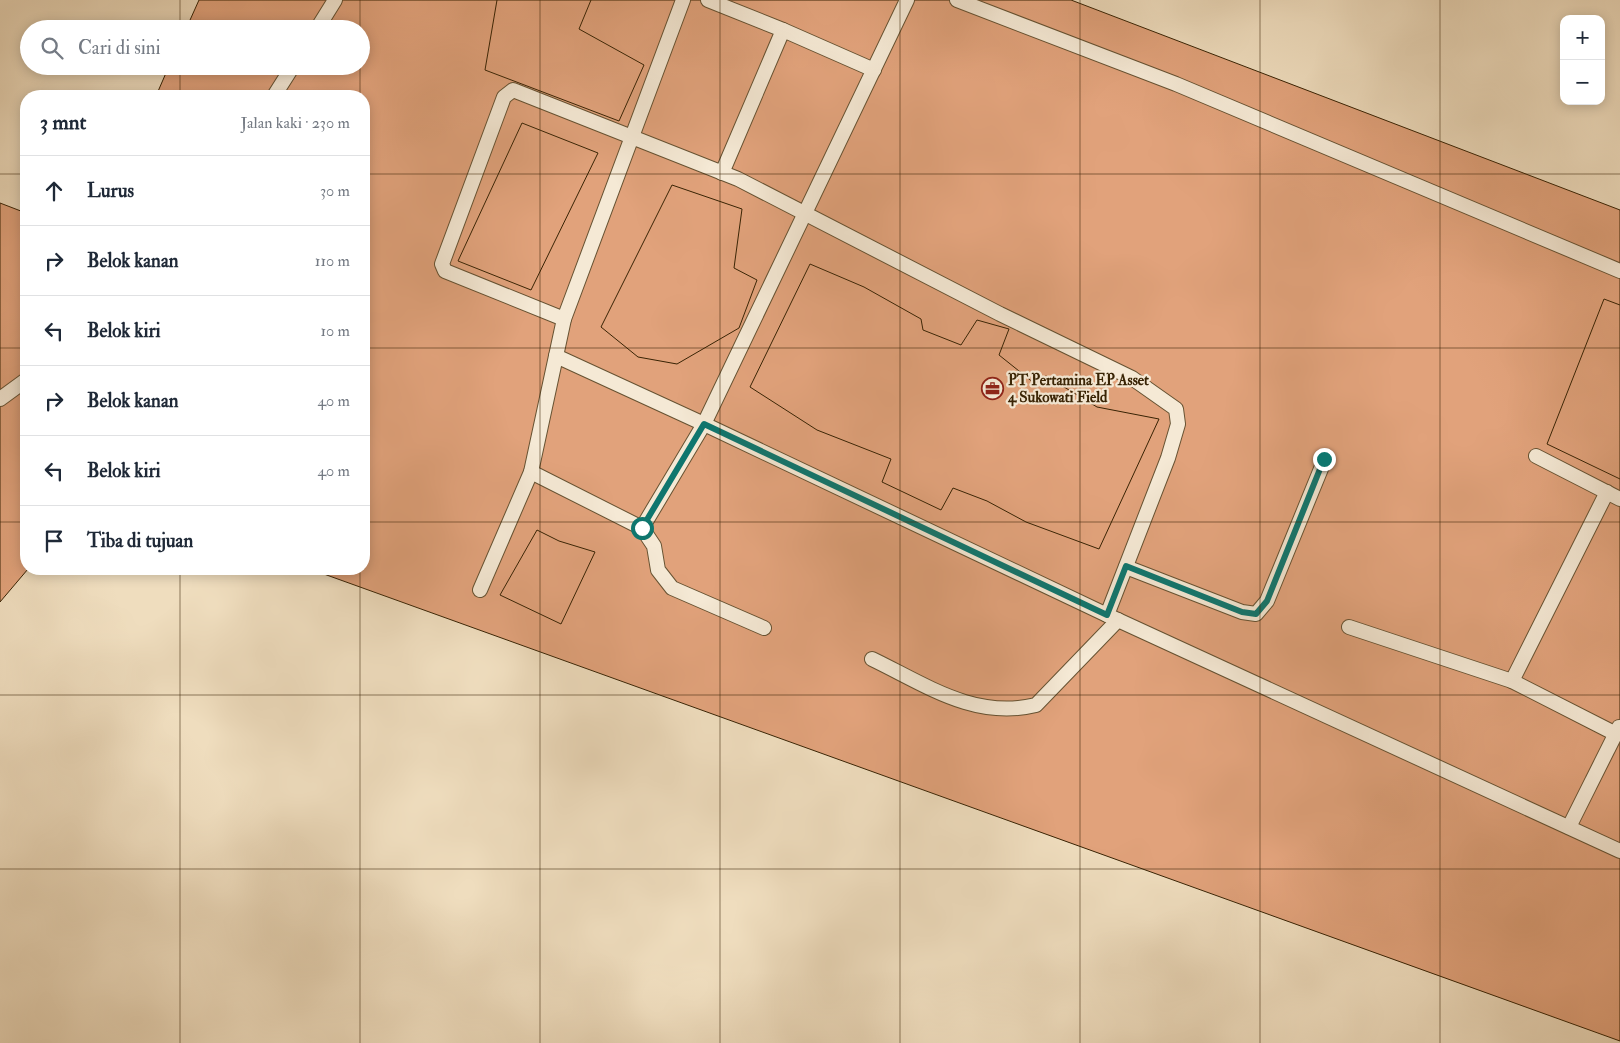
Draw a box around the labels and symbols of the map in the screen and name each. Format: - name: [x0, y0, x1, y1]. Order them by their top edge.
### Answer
- place label: PT Pertamina EP Asset 4 Sukowati Field: [1007, 371, 1149, 407]
- office icon: PT Pertamina EP Asset 4 Sukowati Field: [980, 377, 1004, 401]
- route end: [1313, 448, 1336, 471]
- route start: [631, 517, 654, 540]

